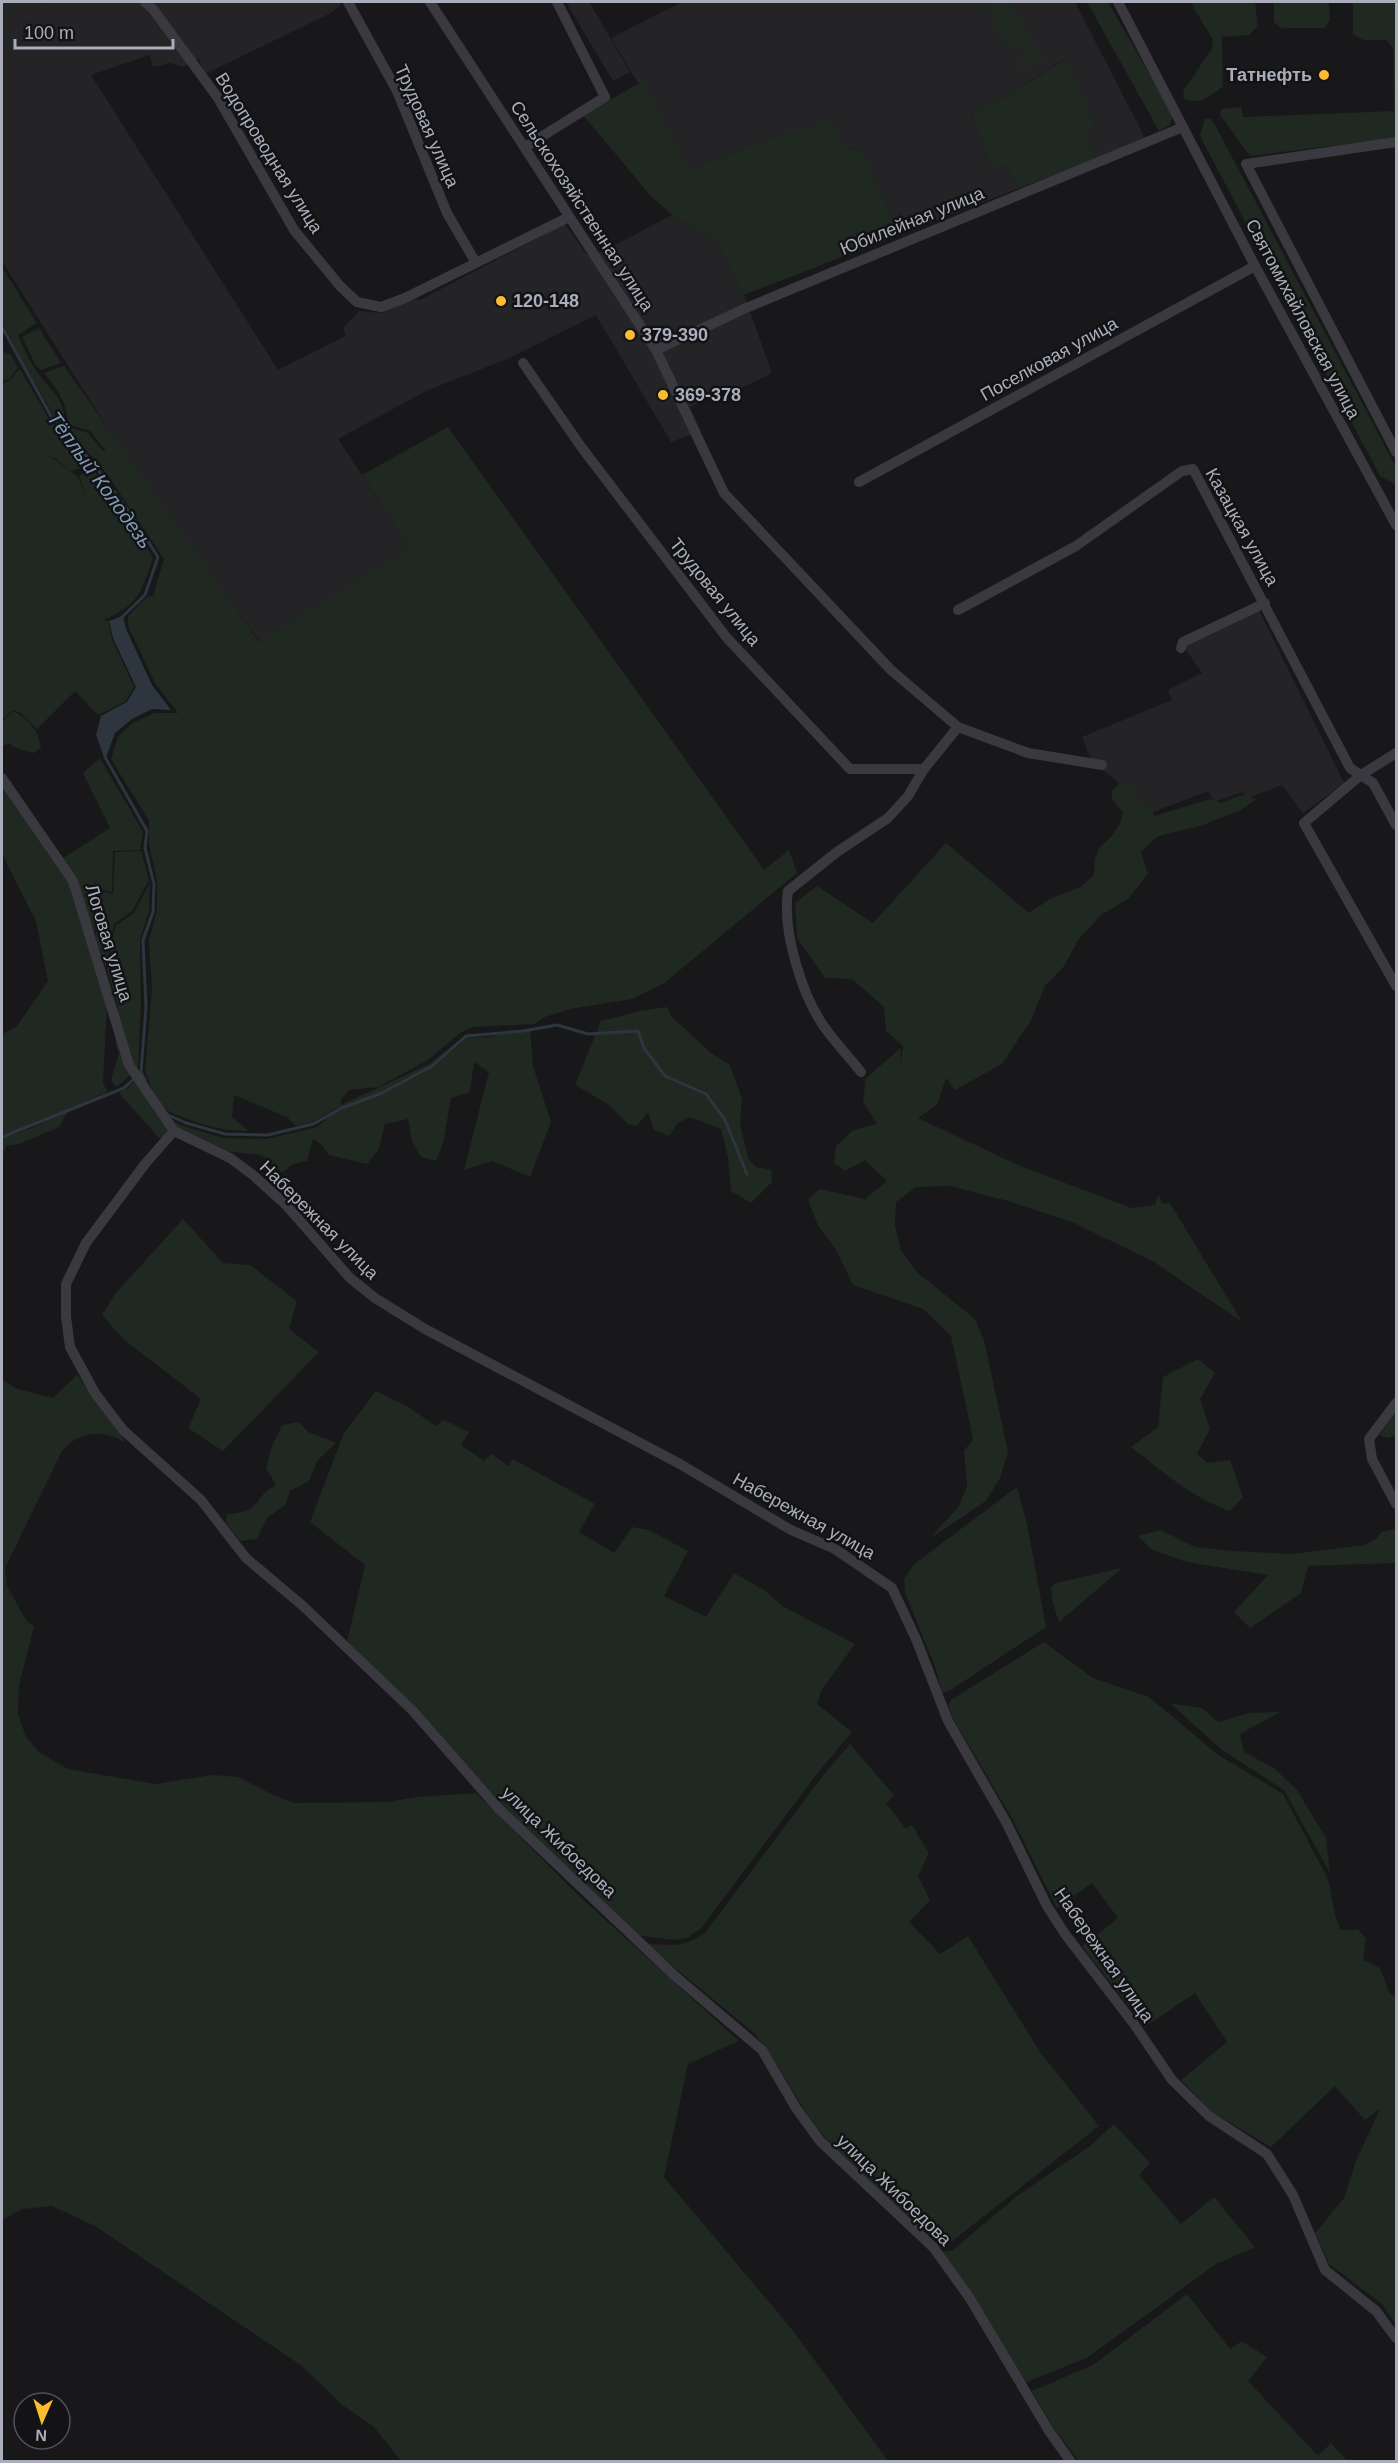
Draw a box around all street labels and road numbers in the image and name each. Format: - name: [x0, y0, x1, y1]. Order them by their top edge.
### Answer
- street label: Трудовая улица: [391, 61, 463, 191]
- street label: Водопроводная улица: [211, 69, 327, 238]
- street label: Сельскохозяйственная улица: [506, 97, 658, 316]
- street label: Юбилейная улица: [837, 183, 988, 259]
- street label: Святомихайловская улица: [1242, 216, 1365, 423]
- street label: Поселковая улица: [977, 313, 1122, 405]
- street label: Казацкая улица: [1201, 465, 1283, 590]
- street label: Трудовая улица: [666, 534, 765, 650]
- street label: Логовая улица: [82, 882, 137, 1005]
- street label: Набережная улица: [256, 1157, 383, 1284]
- street label: Набережная улица: [730, 1469, 879, 1564]
- street label: улица Жибоедова: [498, 1782, 621, 1902]
- street label: Набережная улица: [1050, 1884, 1158, 2027]
- street label: улица Жибоедова: [833, 2130, 956, 2250]

